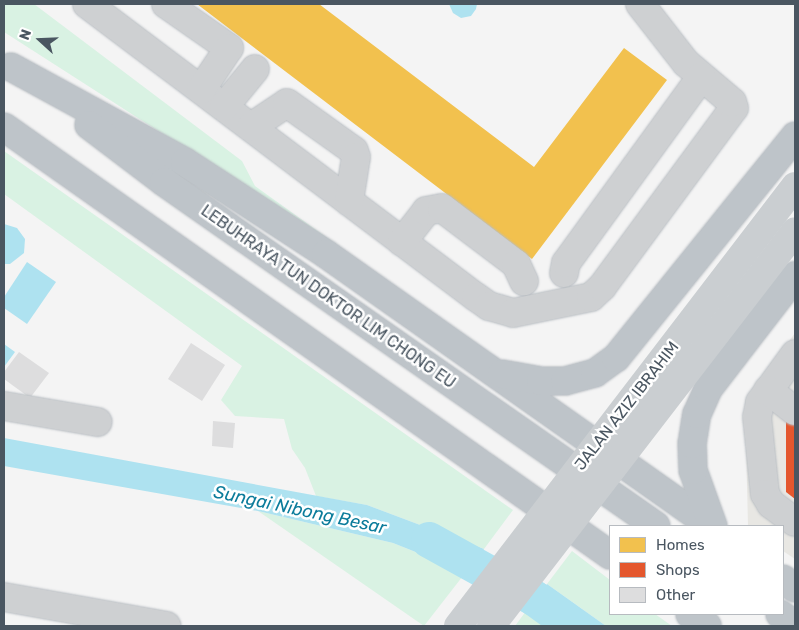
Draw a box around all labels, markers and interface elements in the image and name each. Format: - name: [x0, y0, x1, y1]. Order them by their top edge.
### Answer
- north arrow: [15, 15, 65, 65]
- text: N: [16, 27, 35, 42]
- street label: LEBUHRAYA TUN DOKTOR LIM CHONG EU: [197, 201, 459, 393]
- street label: JALAN AZIZ IBRAHIM: [571, 338, 683, 474]
- water label: Sungai Nibong Besar: [212, 481, 388, 539]
- legend: [609, 525, 784, 615]
- text: Homes: [656, 536, 705, 554]
- text: Shops: [656, 561, 700, 579]
- text: Other: [656, 586, 695, 604]

